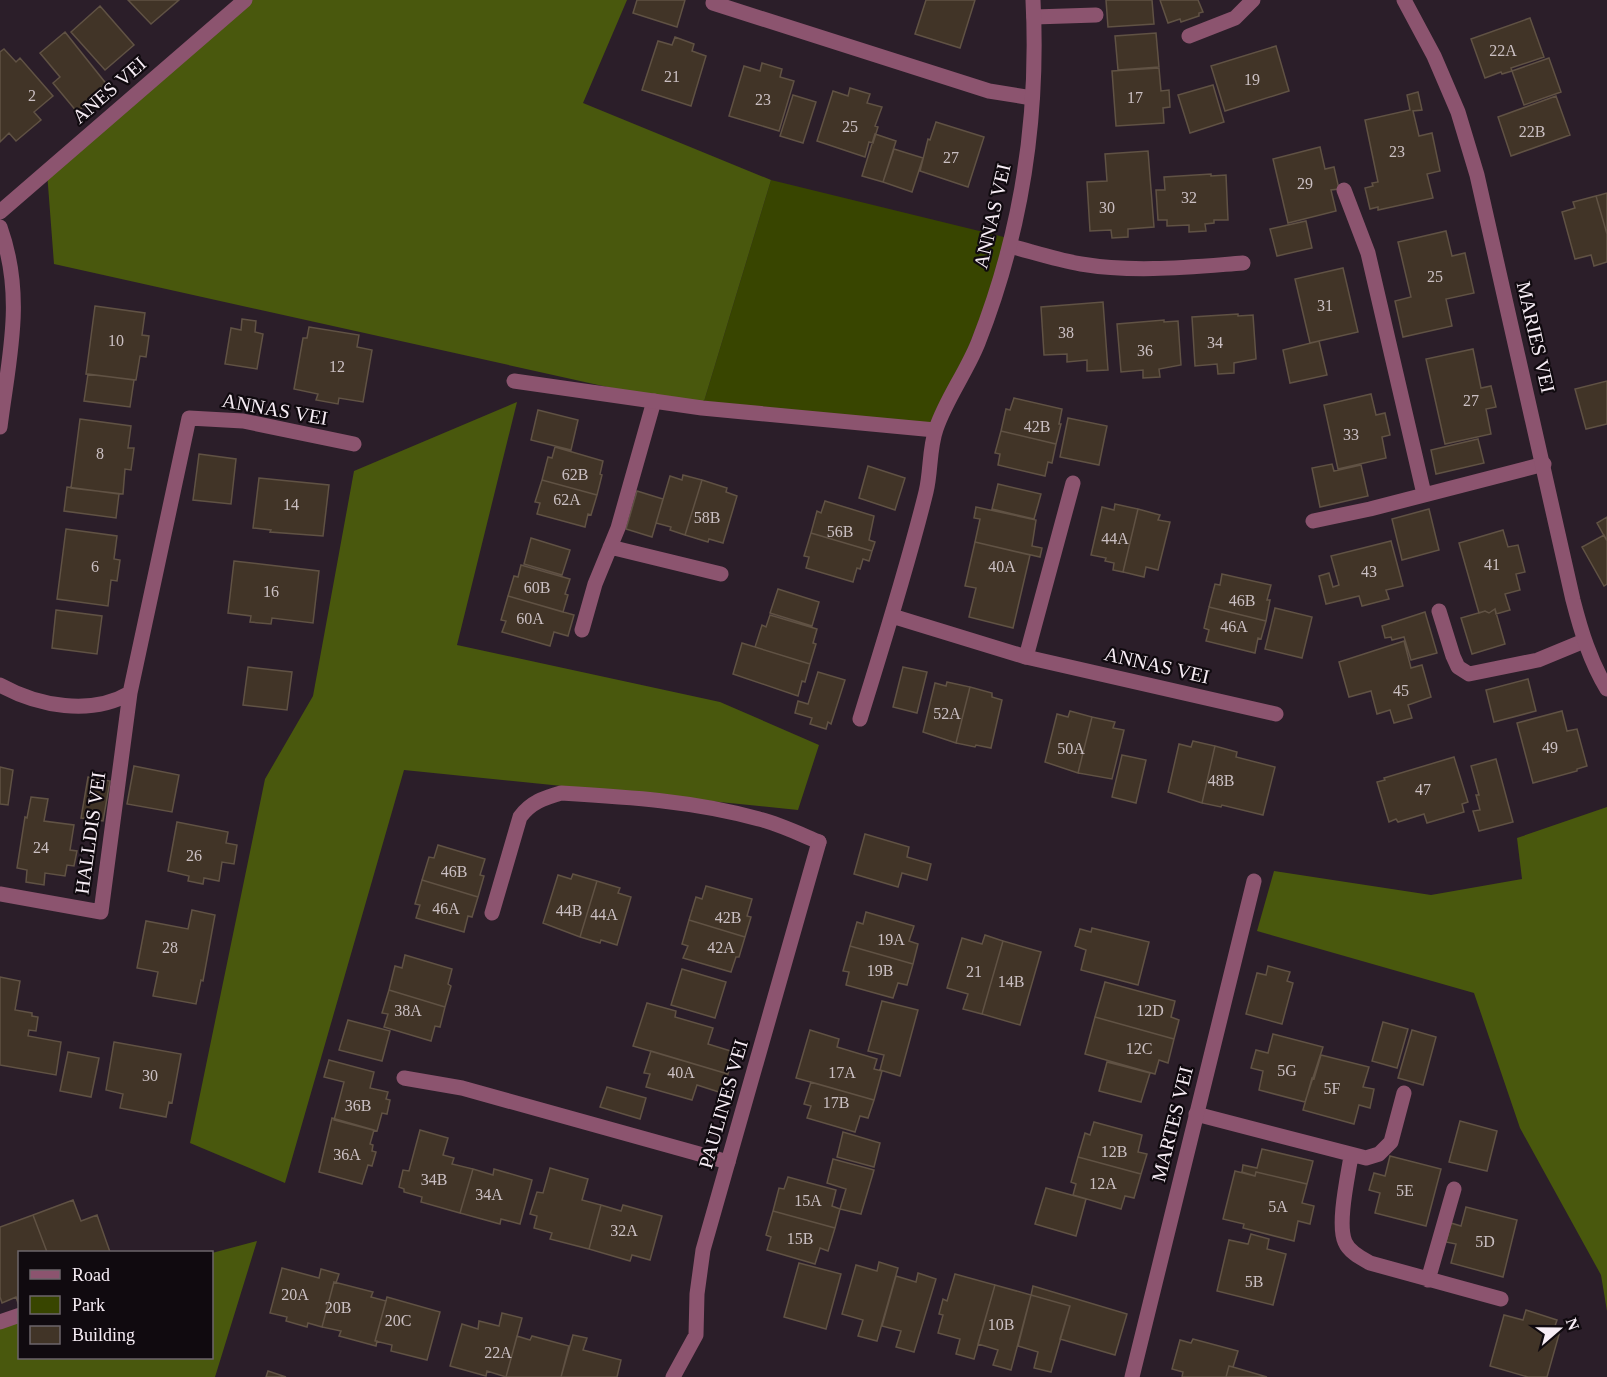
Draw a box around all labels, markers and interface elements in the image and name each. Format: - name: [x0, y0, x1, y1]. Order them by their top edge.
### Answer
- house number: 22A: [1489, 42, 1517, 59]
- street label: ANES VEI: [68, 52, 150, 128]
- house number: 21: [664, 68, 680, 85]
- house number: 19: [1244, 71, 1260, 88]
- house number: 2: [28, 87, 36, 104]
- house number: 17: [1127, 89, 1143, 106]
- house number: 23: [755, 91, 771, 108]
- house number: 25: [842, 118, 858, 135]
- house number: 22B: [1519, 123, 1545, 140]
- house number: 23: [1389, 143, 1405, 160]
- house number: 27: [943, 149, 959, 166]
- street label: ANNAS VEI: [969, 161, 1015, 271]
- house number: 29: [1297, 175, 1313, 192]
- house number: 32: [1181, 189, 1197, 206]
- house number: 30: [1099, 199, 1115, 216]
- house number: 25: [1427, 268, 1443, 285]
- street label: MARIES VEI: [1513, 279, 1559, 395]
- house number: 31: [1317, 297, 1333, 314]
- house number: 38: [1058, 324, 1074, 341]
- house number: 10: [108, 332, 124, 349]
- house number: 34: [1207, 334, 1223, 351]
- house number: 36: [1137, 342, 1153, 359]
- house number: 12: [329, 358, 345, 375]
- street label: ANNAS VEI: [220, 389, 330, 429]
- house number: 27: [1463, 392, 1479, 409]
- house number: 42B: [1024, 418, 1050, 435]
- house number: 33: [1343, 426, 1359, 443]
- house number: 8: [96, 445, 104, 462]
- house number: 62B: [562, 466, 588, 483]
- house number: 62A: [553, 491, 581, 508]
- house number: 14: [283, 496, 299, 513]
- house number: 58B: [694, 509, 720, 526]
- house number: 56B: [827, 523, 853, 540]
- house number: 44A: [1101, 530, 1129, 547]
- house number: 41: [1484, 556, 1500, 573]
- house number: 6: [91, 558, 99, 575]
- house number: 40A: [988, 558, 1016, 575]
- house number: 43: [1361, 563, 1377, 580]
- house number: 60B: [524, 579, 550, 596]
- house number: 16: [263, 583, 279, 600]
- house number: 46B: [1229, 592, 1255, 609]
- house number: 60A: [516, 610, 544, 627]
- house number: 46A: [1220, 618, 1248, 635]
- street label: ANNAS VEI: [1102, 642, 1212, 688]
- house number: 45: [1393, 682, 1409, 699]
- house number: 52A: [933, 705, 961, 722]
- house number: 49: [1542, 739, 1558, 756]
- house number: 50A: [1057, 740, 1085, 757]
- street label: HALLDIS VEI: [71, 770, 109, 896]
- house number: 48B: [1208, 772, 1234, 789]
- house number: 47: [1415, 781, 1431, 798]
- house number: 24: [33, 839, 49, 856]
- house number: 26: [186, 847, 202, 864]
- house number: 46B: [441, 863, 467, 880]
- house number: 46A: [432, 900, 460, 917]
- house number: 44B: [556, 902, 582, 919]
- house number: 44A: [590, 906, 618, 923]
- house number: 42B: [715, 909, 741, 926]
- house number: 19A: [877, 931, 905, 948]
- house number: 28: [162, 939, 178, 956]
- house number: 42A: [707, 939, 735, 956]
- house number: 19B: [867, 962, 893, 979]
- house number: 21: [966, 963, 982, 980]
- house number: 14B: [998, 973, 1024, 990]
- house number: 38A: [394, 1002, 422, 1019]
- house number: 12D: [1136, 1002, 1164, 1019]
- street label: PAULINES VEI: [694, 1037, 752, 1171]
- house number: 12C: [1126, 1040, 1152, 1057]
- house number: 5G: [1277, 1062, 1297, 1079]
- house number: 40A: [667, 1064, 695, 1081]
- house number: 17A: [828, 1064, 856, 1081]
- street label: MARTES VEI: [1147, 1064, 1197, 1184]
- house number: 30: [142, 1067, 158, 1084]
- house number: 5F: [1324, 1080, 1341, 1097]
- house number: 17B: [823, 1094, 849, 1111]
- house number: 36B: [345, 1097, 371, 1114]
- house number: 12B: [1101, 1143, 1127, 1160]
- house number: 36A: [333, 1146, 361, 1163]
- house number: 34B: [421, 1171, 447, 1188]
- house number: 12A: [1089, 1175, 1117, 1192]
- house number: 5E: [1396, 1182, 1414, 1199]
- house number: 34A: [475, 1186, 503, 1203]
- house number: 15A: [794, 1192, 822, 1209]
- house number: 5A: [1268, 1198, 1288, 1215]
- house number: 32A: [610, 1222, 638, 1239]
- house number: 15B: [787, 1230, 813, 1247]
- house number: 5D: [1475, 1233, 1495, 1250]
- legend: [18, 1251, 213, 1359]
- text: Road: [72, 1265, 110, 1285]
- house number: 5B: [1245, 1273, 1263, 1290]
- house number: 20A: [281, 1286, 309, 1303]
- text: Park: [72, 1295, 105, 1315]
- house number: 20B: [325, 1299, 351, 1316]
- north arrow: [1529, 1299, 1589, 1359]
- house number: 20C: [385, 1312, 411, 1329]
- house number: 10B: [988, 1316, 1014, 1333]
- text: N: [1563, 1316, 1583, 1333]
- text: Building: [72, 1325, 135, 1345]
- house number: 22A: [484, 1344, 512, 1361]

